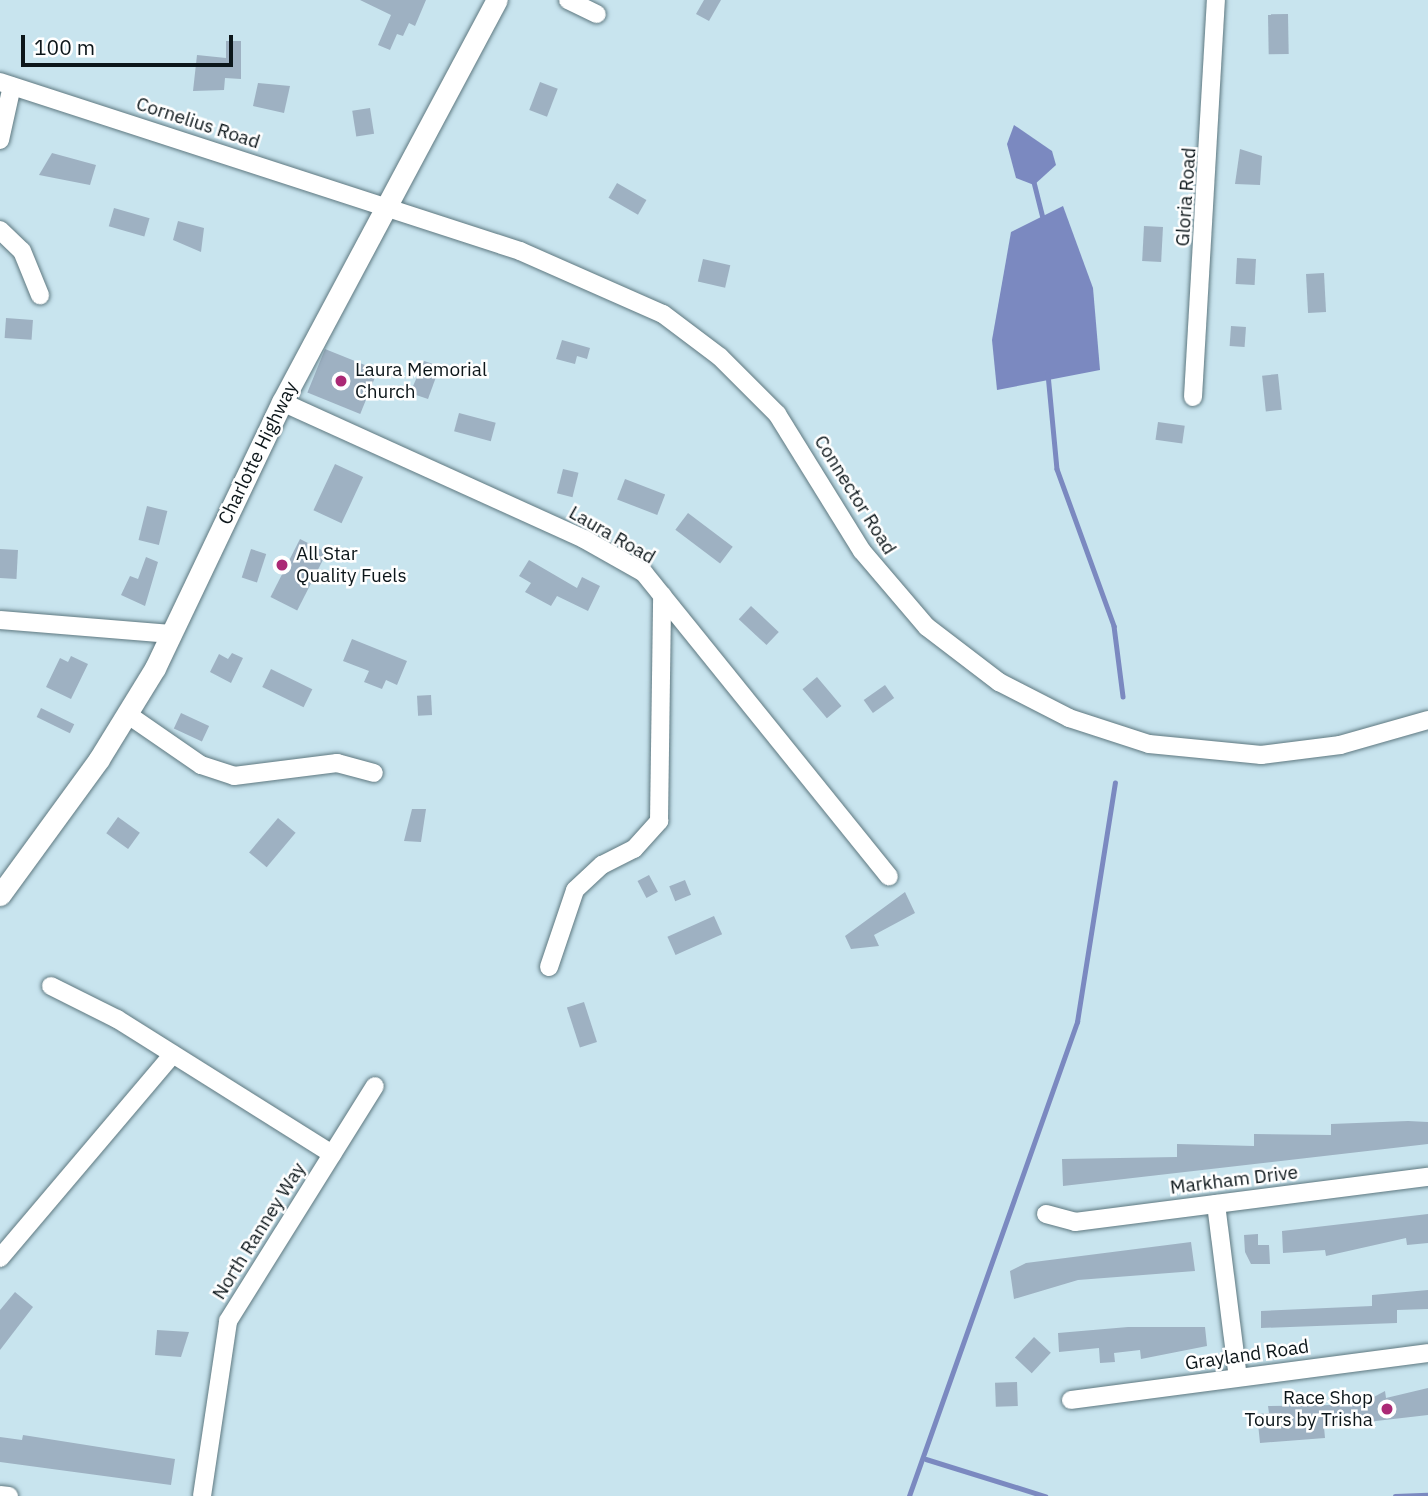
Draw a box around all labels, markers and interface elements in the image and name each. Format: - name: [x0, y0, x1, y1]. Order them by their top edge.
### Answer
- scale bar: [24, 21, 236, 65]
- text: 100 m: [34, 33, 95, 61]
- street label: Cornelius Road: [133, 92, 263, 154]
- street label: Gloria Road: [1171, 147, 1201, 247]
- place label: Laura Memorial Church: [355, 359, 487, 403]
- marker: Laura Memorial Church: [333, 373, 349, 389]
- street label: Charlotte Highway: [213, 378, 303, 528]
- street label: Connector Road: [809, 431, 901, 559]
- street label: Laura Road: [565, 501, 659, 569]
- place label: All Star Quality Fuels: [296, 543, 407, 587]
- marker: All Star Quality Fuels: [274, 557, 290, 573]
- street label: North Ranney Way: [208, 1158, 310, 1304]
- street label: Markham Drive: [1169, 1161, 1299, 1199]
- street label: Grayland Road: [1184, 1335, 1310, 1375]
- place label: Race Shop Tours by Trisha: [1244, 1387, 1373, 1431]
- marker: Race Shop Tours by Trisha: [1379, 1401, 1395, 1417]

